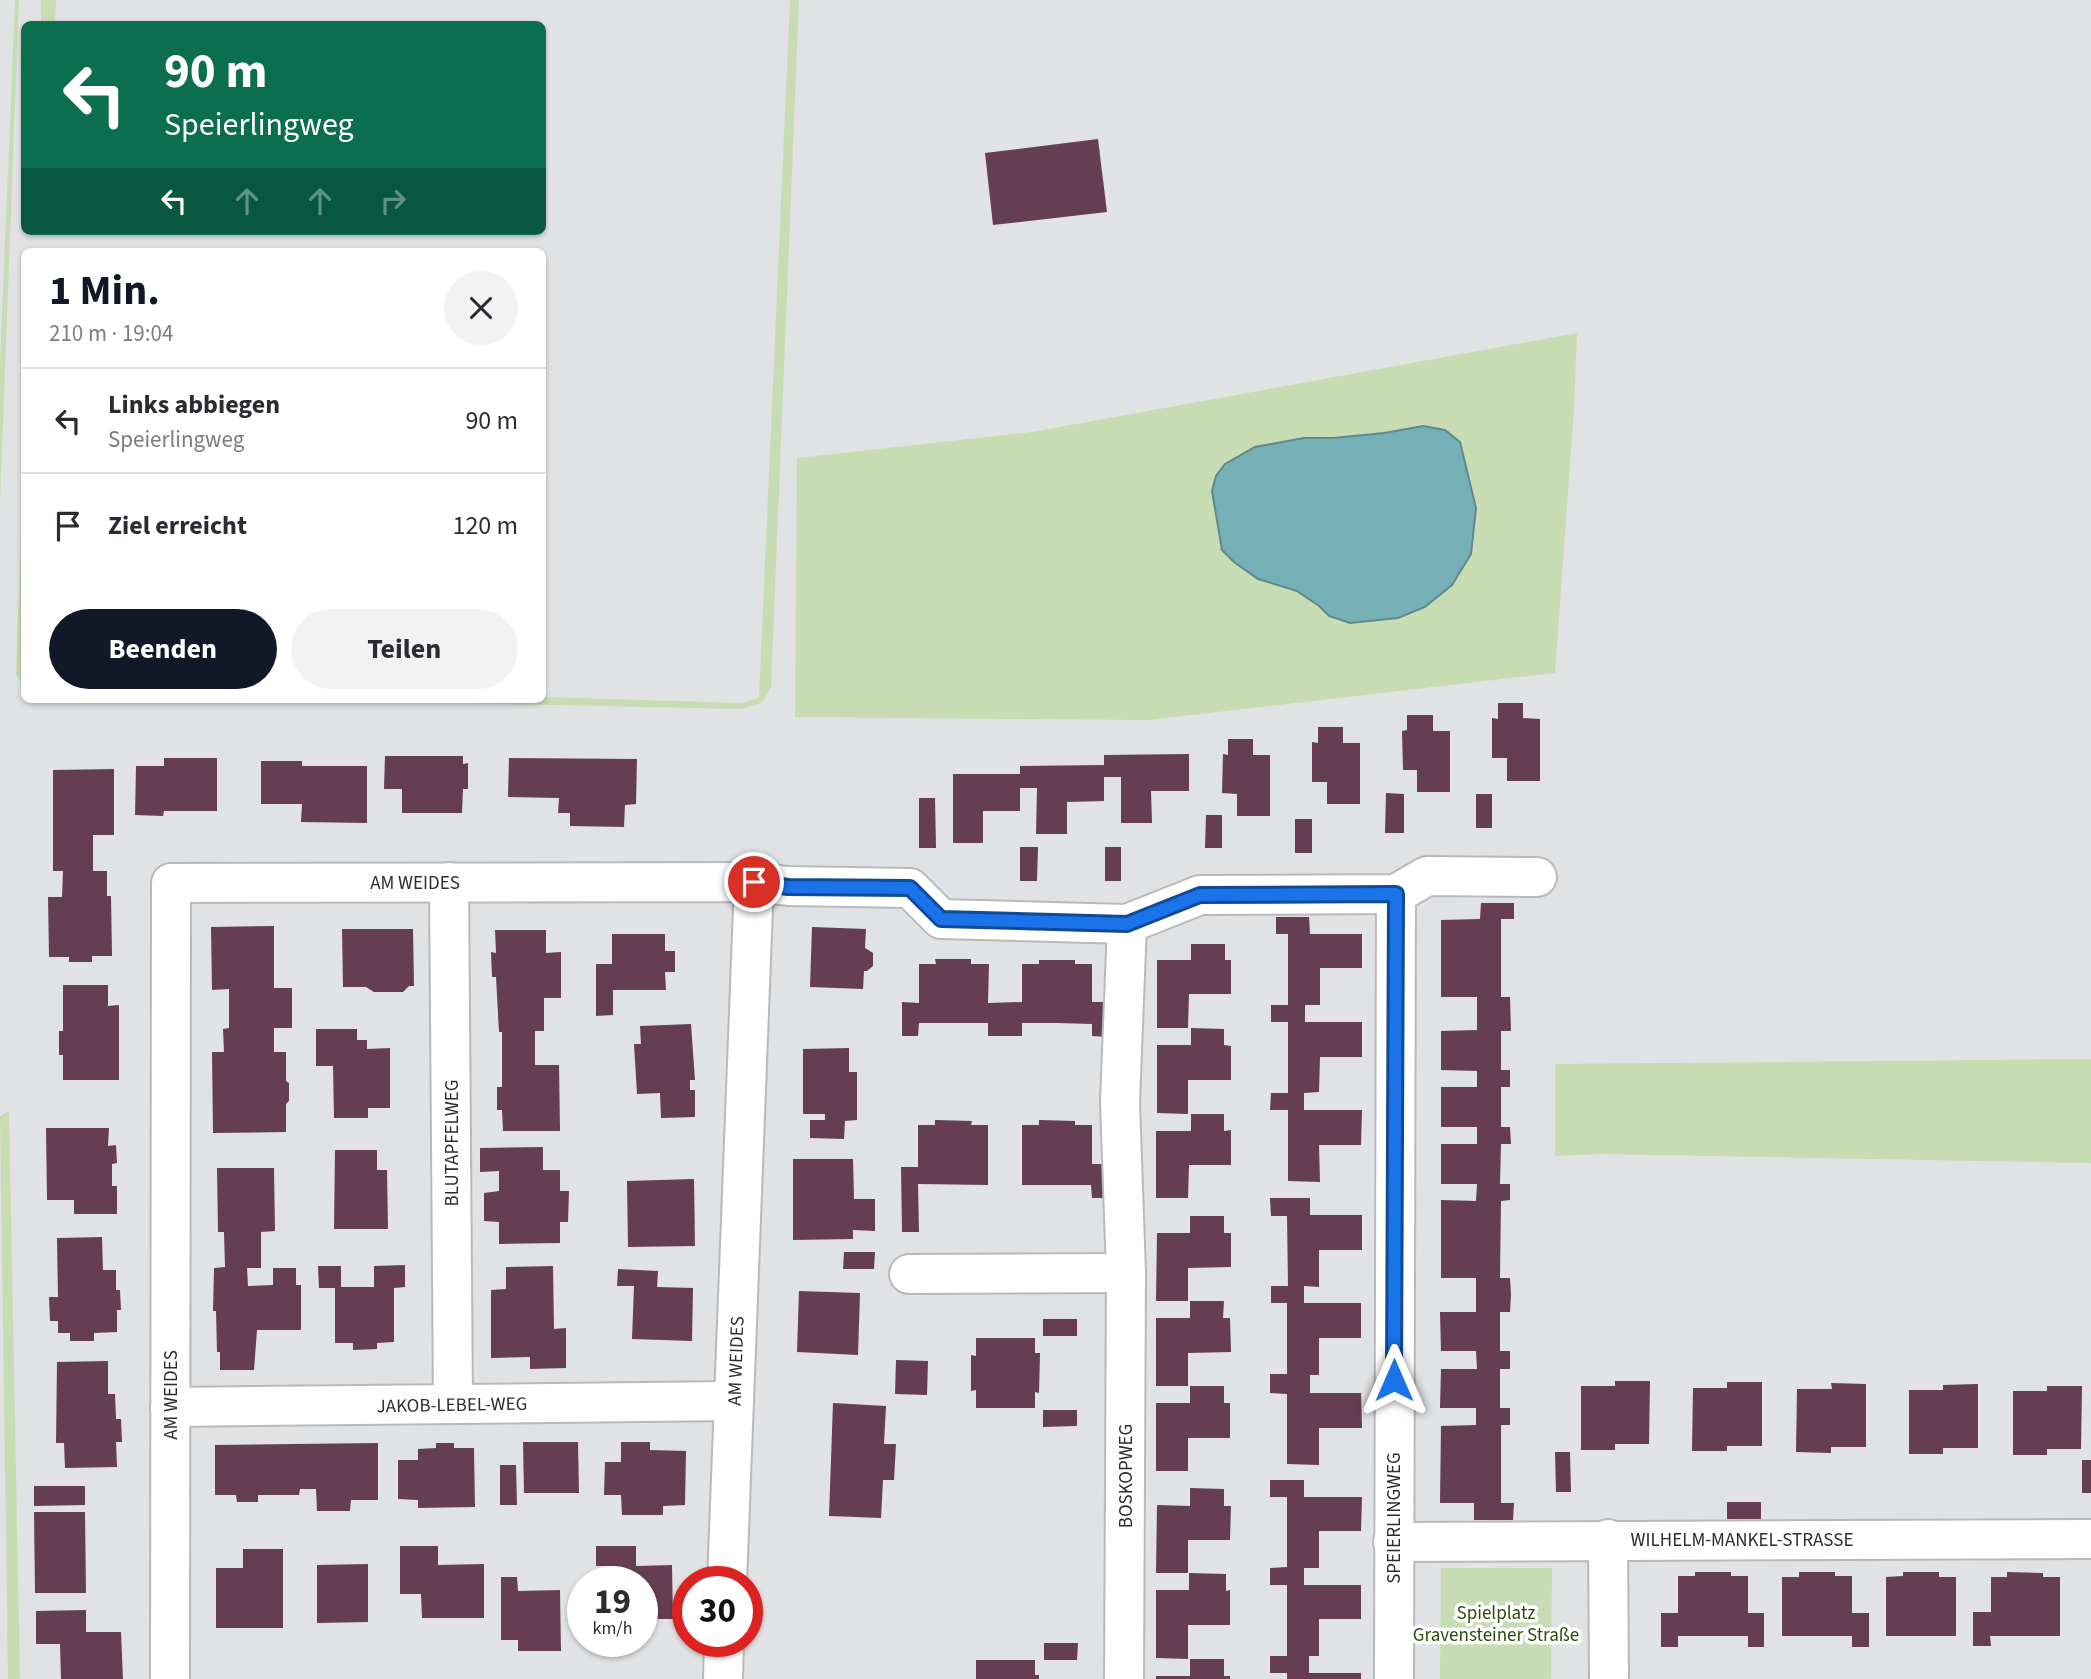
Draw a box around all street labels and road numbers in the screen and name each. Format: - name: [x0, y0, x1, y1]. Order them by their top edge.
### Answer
- street label: AM WEIDES: [370, 870, 460, 897]
- street label: BLUTAPFELWEG: [439, 1080, 466, 1206]
- street label: AM WEIDES: [721, 1316, 752, 1406]
- street label: AM WEIDES: [158, 1350, 185, 1440]
- street label: JAKOB-LEBEL-WEG: [376, 1391, 528, 1420]
- street label: BOSKOPWEG: [1113, 1424, 1140, 1528]
- street label: SPEIERLINGWEG: [1381, 1452, 1408, 1584]
- street label: WILHELM-MANKEL-STRASSE: [1631, 1527, 1853, 1554]

